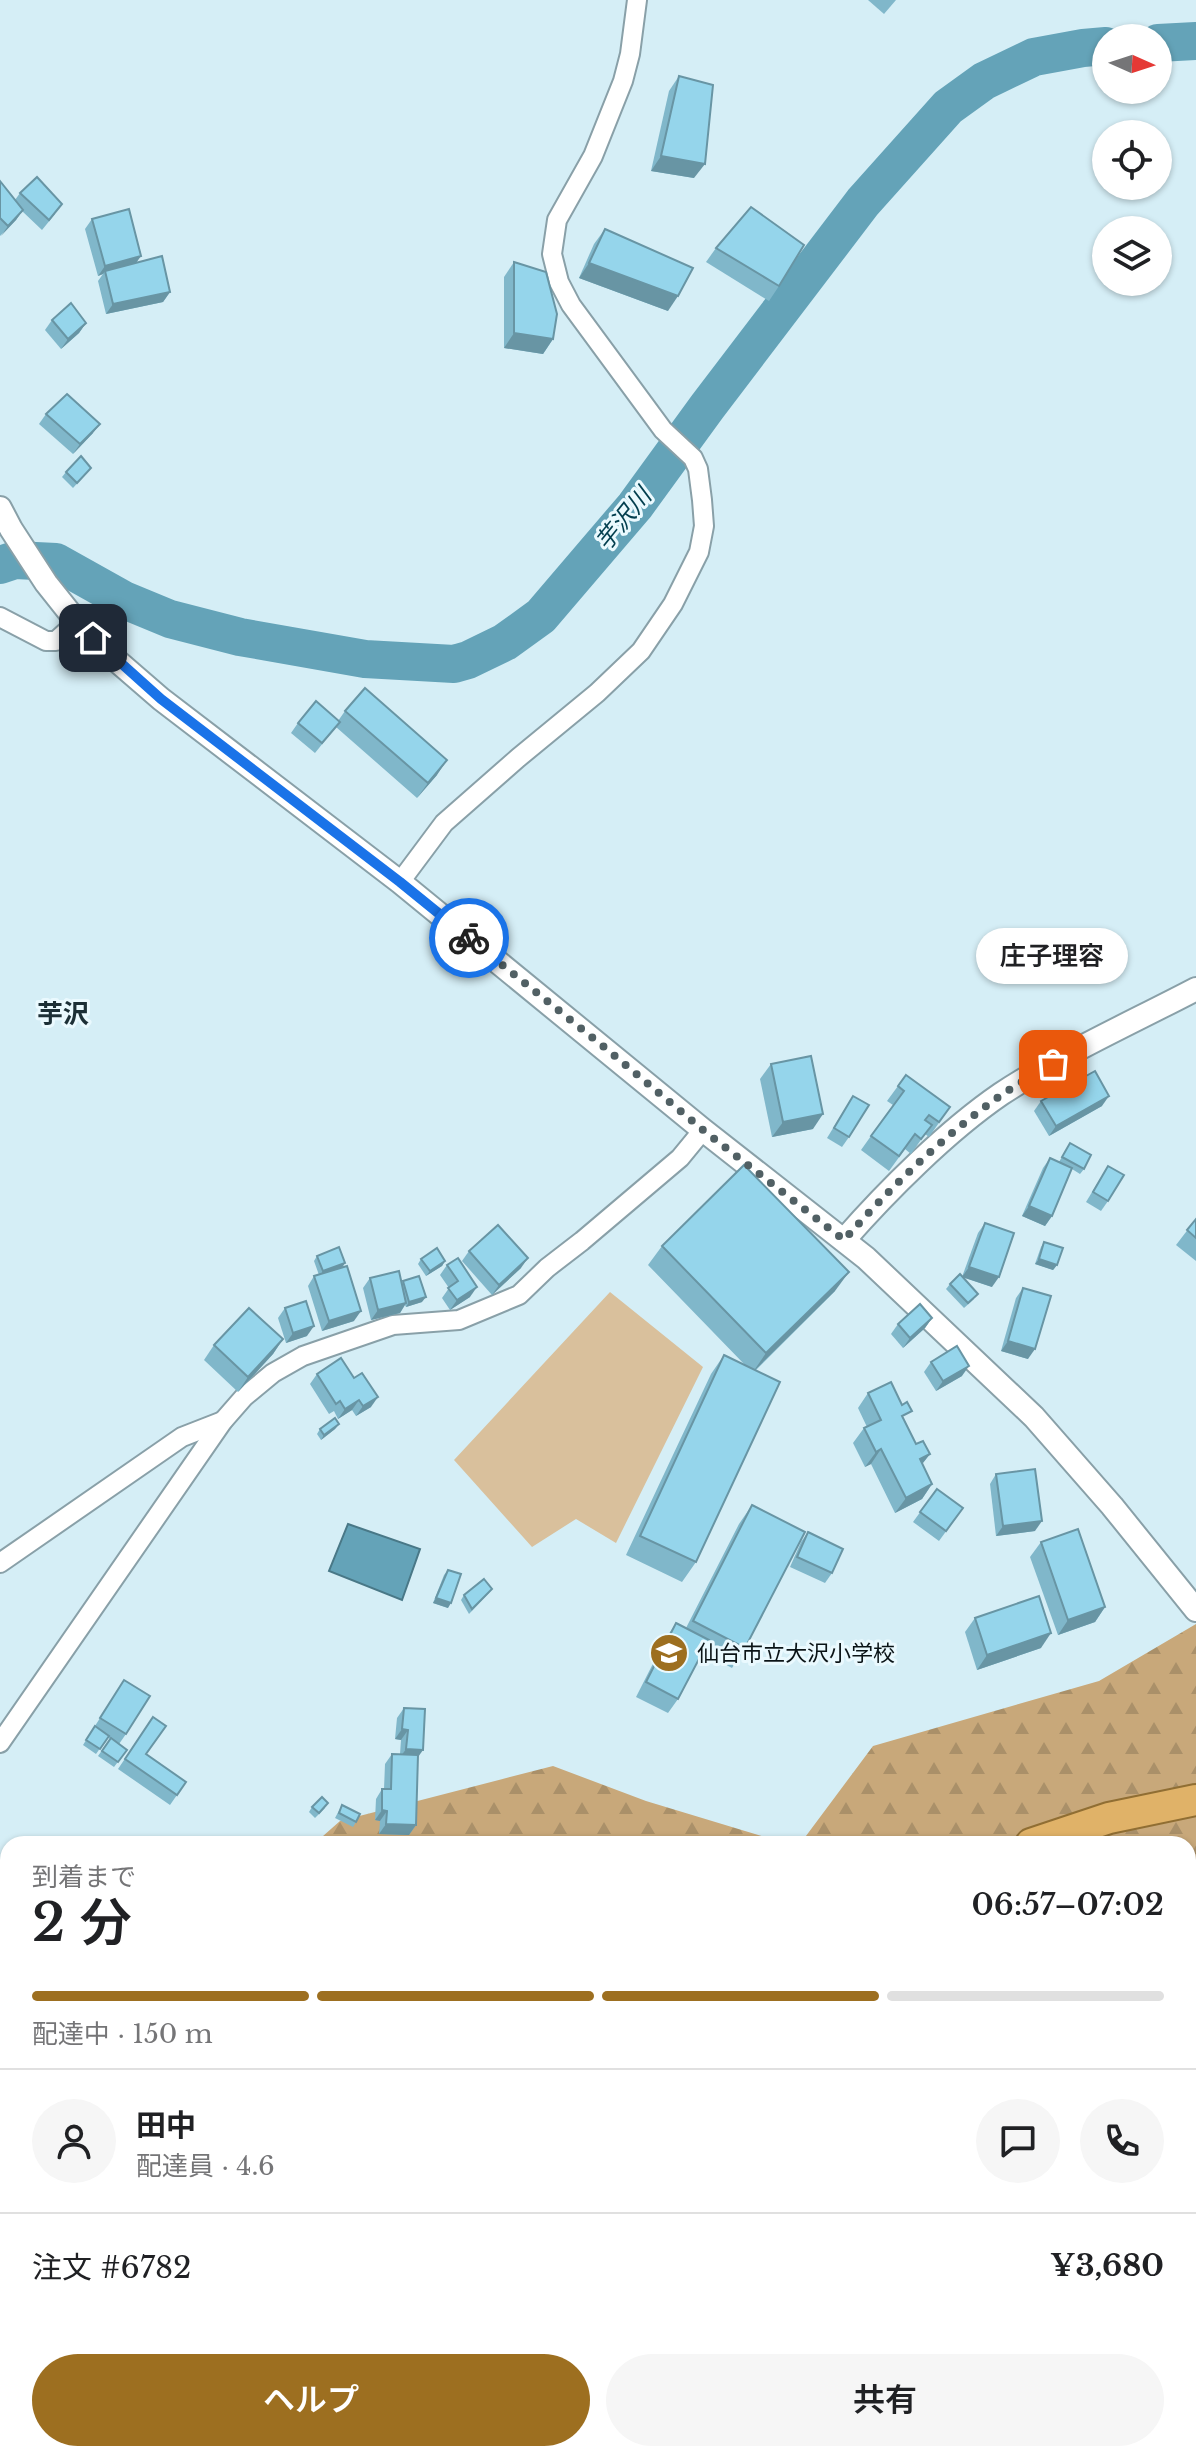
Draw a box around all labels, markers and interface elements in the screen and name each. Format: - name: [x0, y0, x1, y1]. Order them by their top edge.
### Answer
- north arrow: [1092, 24, 1172, 104]
- map controls: [1092, 24, 1172, 296]
- button: locate: [1092, 120, 1172, 200]
- button: layers: [1092, 216, 1172, 296]
- water label: 芋沢川: [589, 480, 659, 556]
- pin: [59, 604, 127, 672]
- icon: home: [71, 616, 115, 660]
- courier: [429, 898, 509, 978]
- icon: bike: [447, 916, 491, 960]
- callout: 庄子理容: [977, 928, 1129, 984]
- text: 庄子理容: [1000, 940, 1104, 972]
- district label: 芋沢: [37, 998, 89, 1030]
- pin: [1019, 1030, 1087, 1098]
- icon: bag: [1031, 1042, 1075, 1086]
- school or university icon: 仙台市立大沢小学校: [648, 1632, 690, 1674]
- place label: 仙台市立大沢小学校: [697, 1640, 895, 1667]
- text: 到着まで: [32, 1861, 136, 1893]
- text: 06:57–07:02: [972, 1886, 1164, 1923]
- text: 2 分: [32, 1891, 131, 1955]
- text: 配達中 · 150 m: [32, 2018, 213, 2050]
- button: person: [32, 2099, 116, 2183]
- button: chat: [976, 2099, 1060, 2183]
- button: phone: [1080, 2099, 1164, 2183]
- text: 田中: [136, 2107, 196, 2144]
- text: 配達員 · 4.6: [136, 2150, 275, 2182]
- text: ¥3,680: [1050, 2247, 1164, 2284]
- text: 注文 #6782: [32, 2249, 192, 2286]
- button: ヘルプ: [32, 2354, 590, 2446]
- button: 共有: [606, 2354, 1164, 2446]

